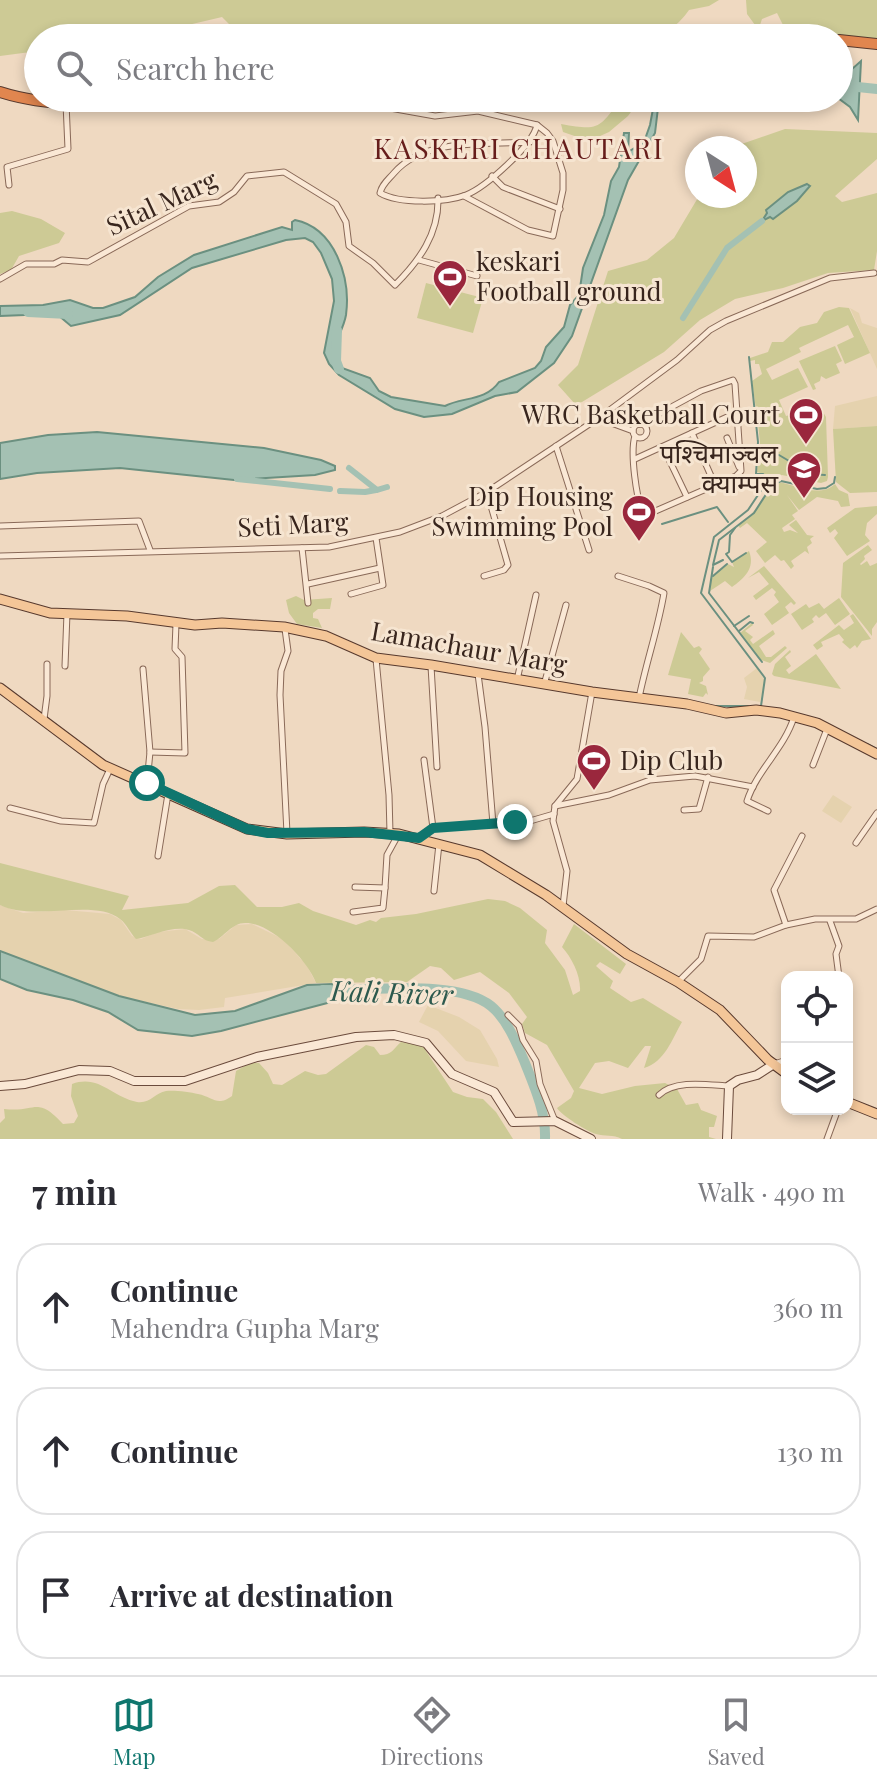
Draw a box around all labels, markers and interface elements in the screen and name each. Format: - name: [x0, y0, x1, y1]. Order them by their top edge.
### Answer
- search box: [24, 24, 853, 112]
- icon: search: [52, 46, 96, 90]
- text: Search here: [116, 48, 275, 88]
- district label: KASKERI CHAUTARI: [373, 129, 665, 166]
- north arrow: [685, 136, 757, 208]
- street label: Sital Marg: [100, 161, 223, 243]
- place label: keskari Football ground: [476, 243, 662, 308]
- sports icon: keskari Football ground: [431, 258, 469, 308]
- place label: WRC Basketball Court: [521, 396, 781, 431]
- sports icon: WRC Basketball Court: [787, 396, 825, 446]
- place label: पश्‍चिमाञ्‍चल क्याम्पस: [660, 435, 778, 500]
- school or university icon: पश्‍चिमाञ्‍चल क्याम्पस: [785, 450, 823, 500]
- place label: Dip Housing Swimming Pool: [431, 478, 613, 543]
- sports icon: Dip Housing Swimming Pool: [620, 493, 658, 543]
- street label: Seti Marg: [236, 503, 350, 544]
- street label: Lamachaur Marg: [368, 612, 570, 681]
- sports icon: Dip Club: [575, 742, 613, 792]
- place label: Dip Club: [620, 742, 723, 777]
- route start: [129, 765, 165, 801]
- route end: [497, 804, 533, 840]
- water label: Kali River: [329, 971, 455, 1012]
- map controls: [781, 971, 853, 1115]
- button: locate: [781, 971, 853, 1043]
- button: layers: [781, 1043, 853, 1115]
- text: 7 min: [32, 1168, 117, 1214]
- text: Walk · 490 m: [698, 1174, 845, 1209]
- text: Continue: [110, 1270, 238, 1310]
- icon: ahead: [34, 1285, 78, 1329]
- text: 360 m: [773, 1290, 843, 1325]
- text: Mahendra Gupha Marg: [110, 1310, 379, 1345]
- icon: ahead: [34, 1429, 78, 1473]
- text: Continue: [110, 1431, 238, 1471]
- text: 130 m: [777, 1434, 843, 1469]
- icon: arrive: [34, 1573, 78, 1617]
- text: Arrive at destination: [110, 1575, 393, 1615]
- tab: Map: [112, 1693, 156, 1771]
- tab: Directions: [380, 1693, 483, 1771]
- tab: Saved: [708, 1693, 765, 1771]

